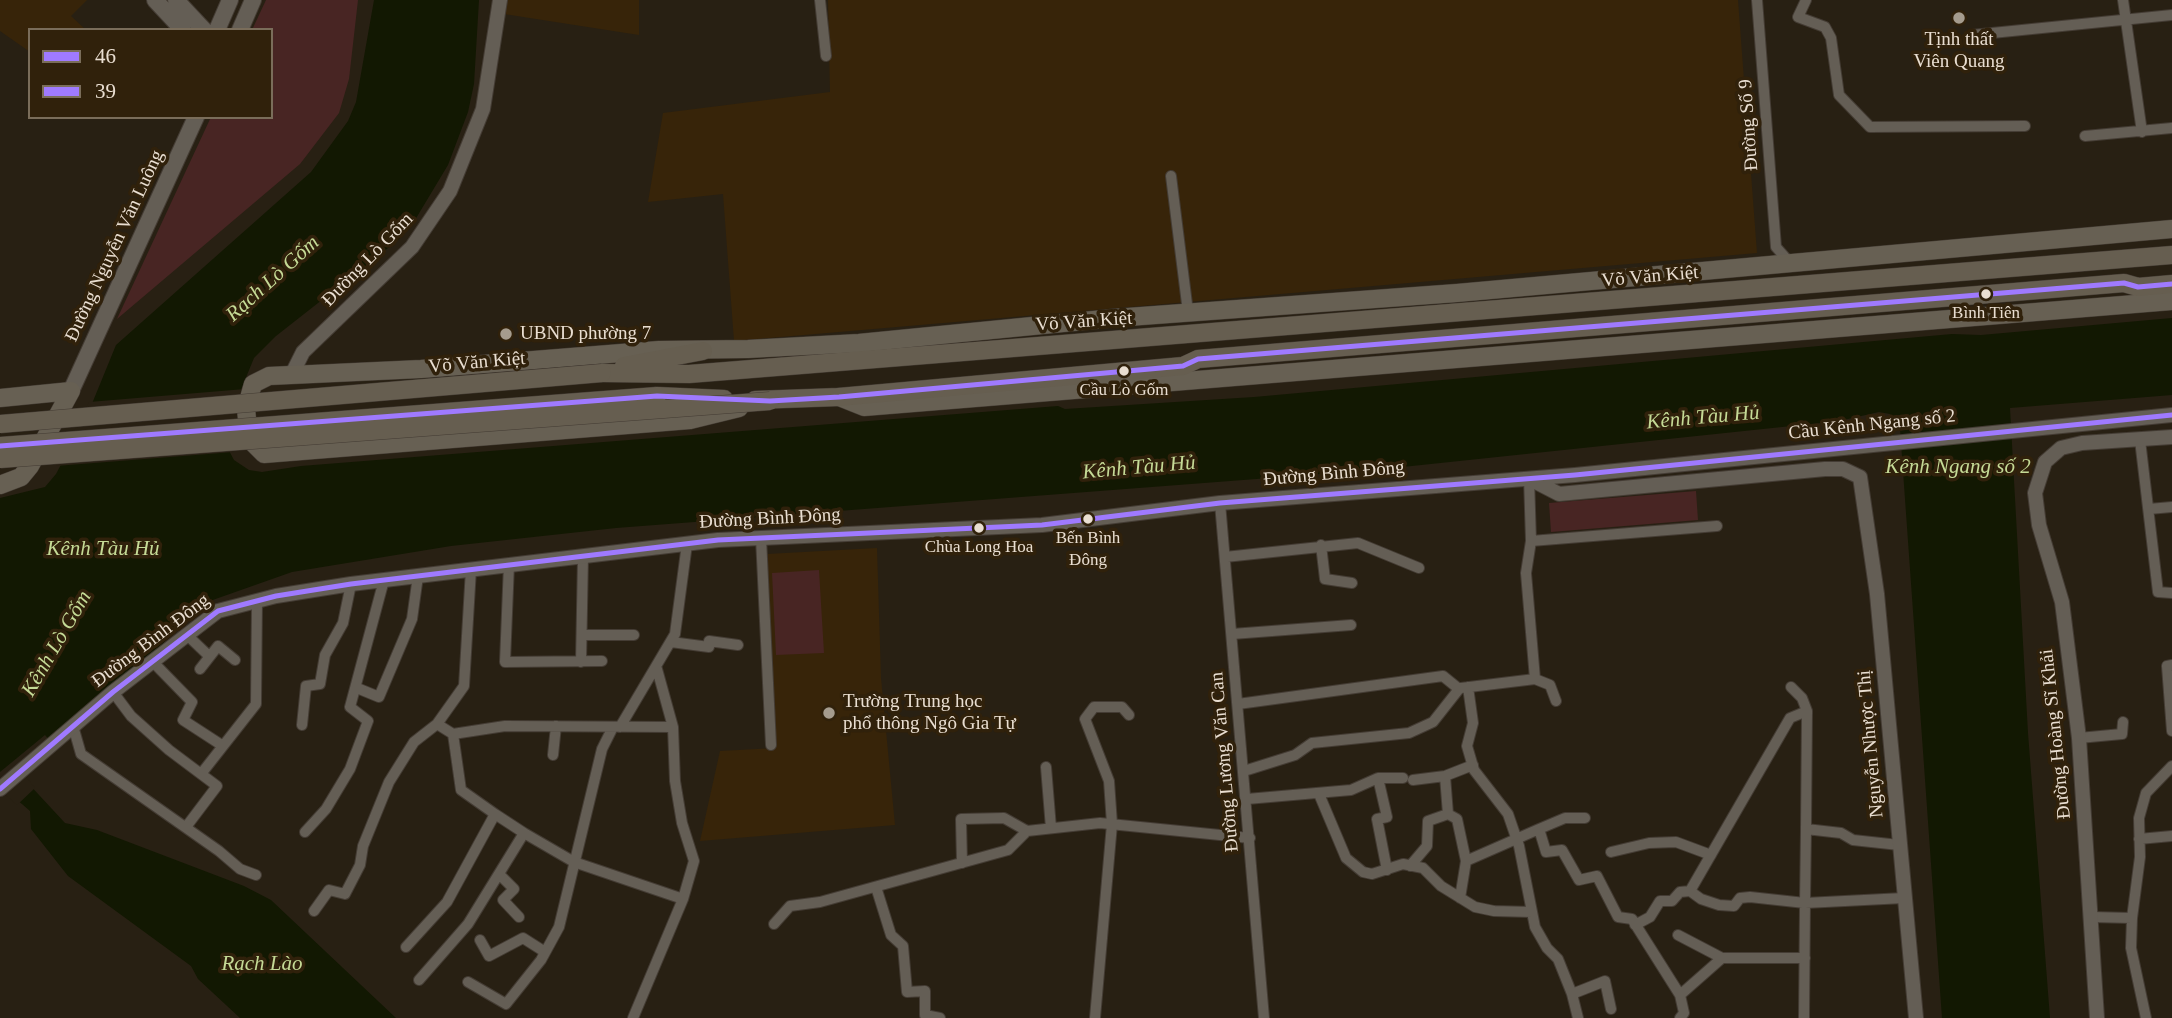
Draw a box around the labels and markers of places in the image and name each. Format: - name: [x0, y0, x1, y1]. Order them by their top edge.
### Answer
- marker: Tịnh thất Viên Quang: [1951, 10, 1967, 26]
- place label: Tịnh thất Viên Quang: [1913, 29, 2005, 73]
- marker: Bình Tiên: [1979, 287, 1993, 301]
- place label: Bình Tiên: [1952, 304, 2020, 324]
- place label: UBND phường 7: [520, 323, 651, 345]
- marker: UBND phường 7: [498, 326, 514, 342]
- marker: Cầu Lò Gốm: [1117, 364, 1131, 378]
- place label: Cầu Lò Gốm: [1080, 381, 1168, 401]
- marker: Bến Bình Đông: [1081, 512, 1095, 526]
- marker: Chùa Long Hoa: [972, 521, 986, 535]
- place label: Bến Bình Đông: [1056, 529, 1120, 569]
- place label: Chùa Long Hoa: [925, 538, 1033, 558]
- place label: Trường Trung học phổ thông Ngô Gia Tự: [843, 691, 1016, 735]
- marker: Trường Trung học phổ thông Ngô Gia Tự: [821, 705, 837, 721]

